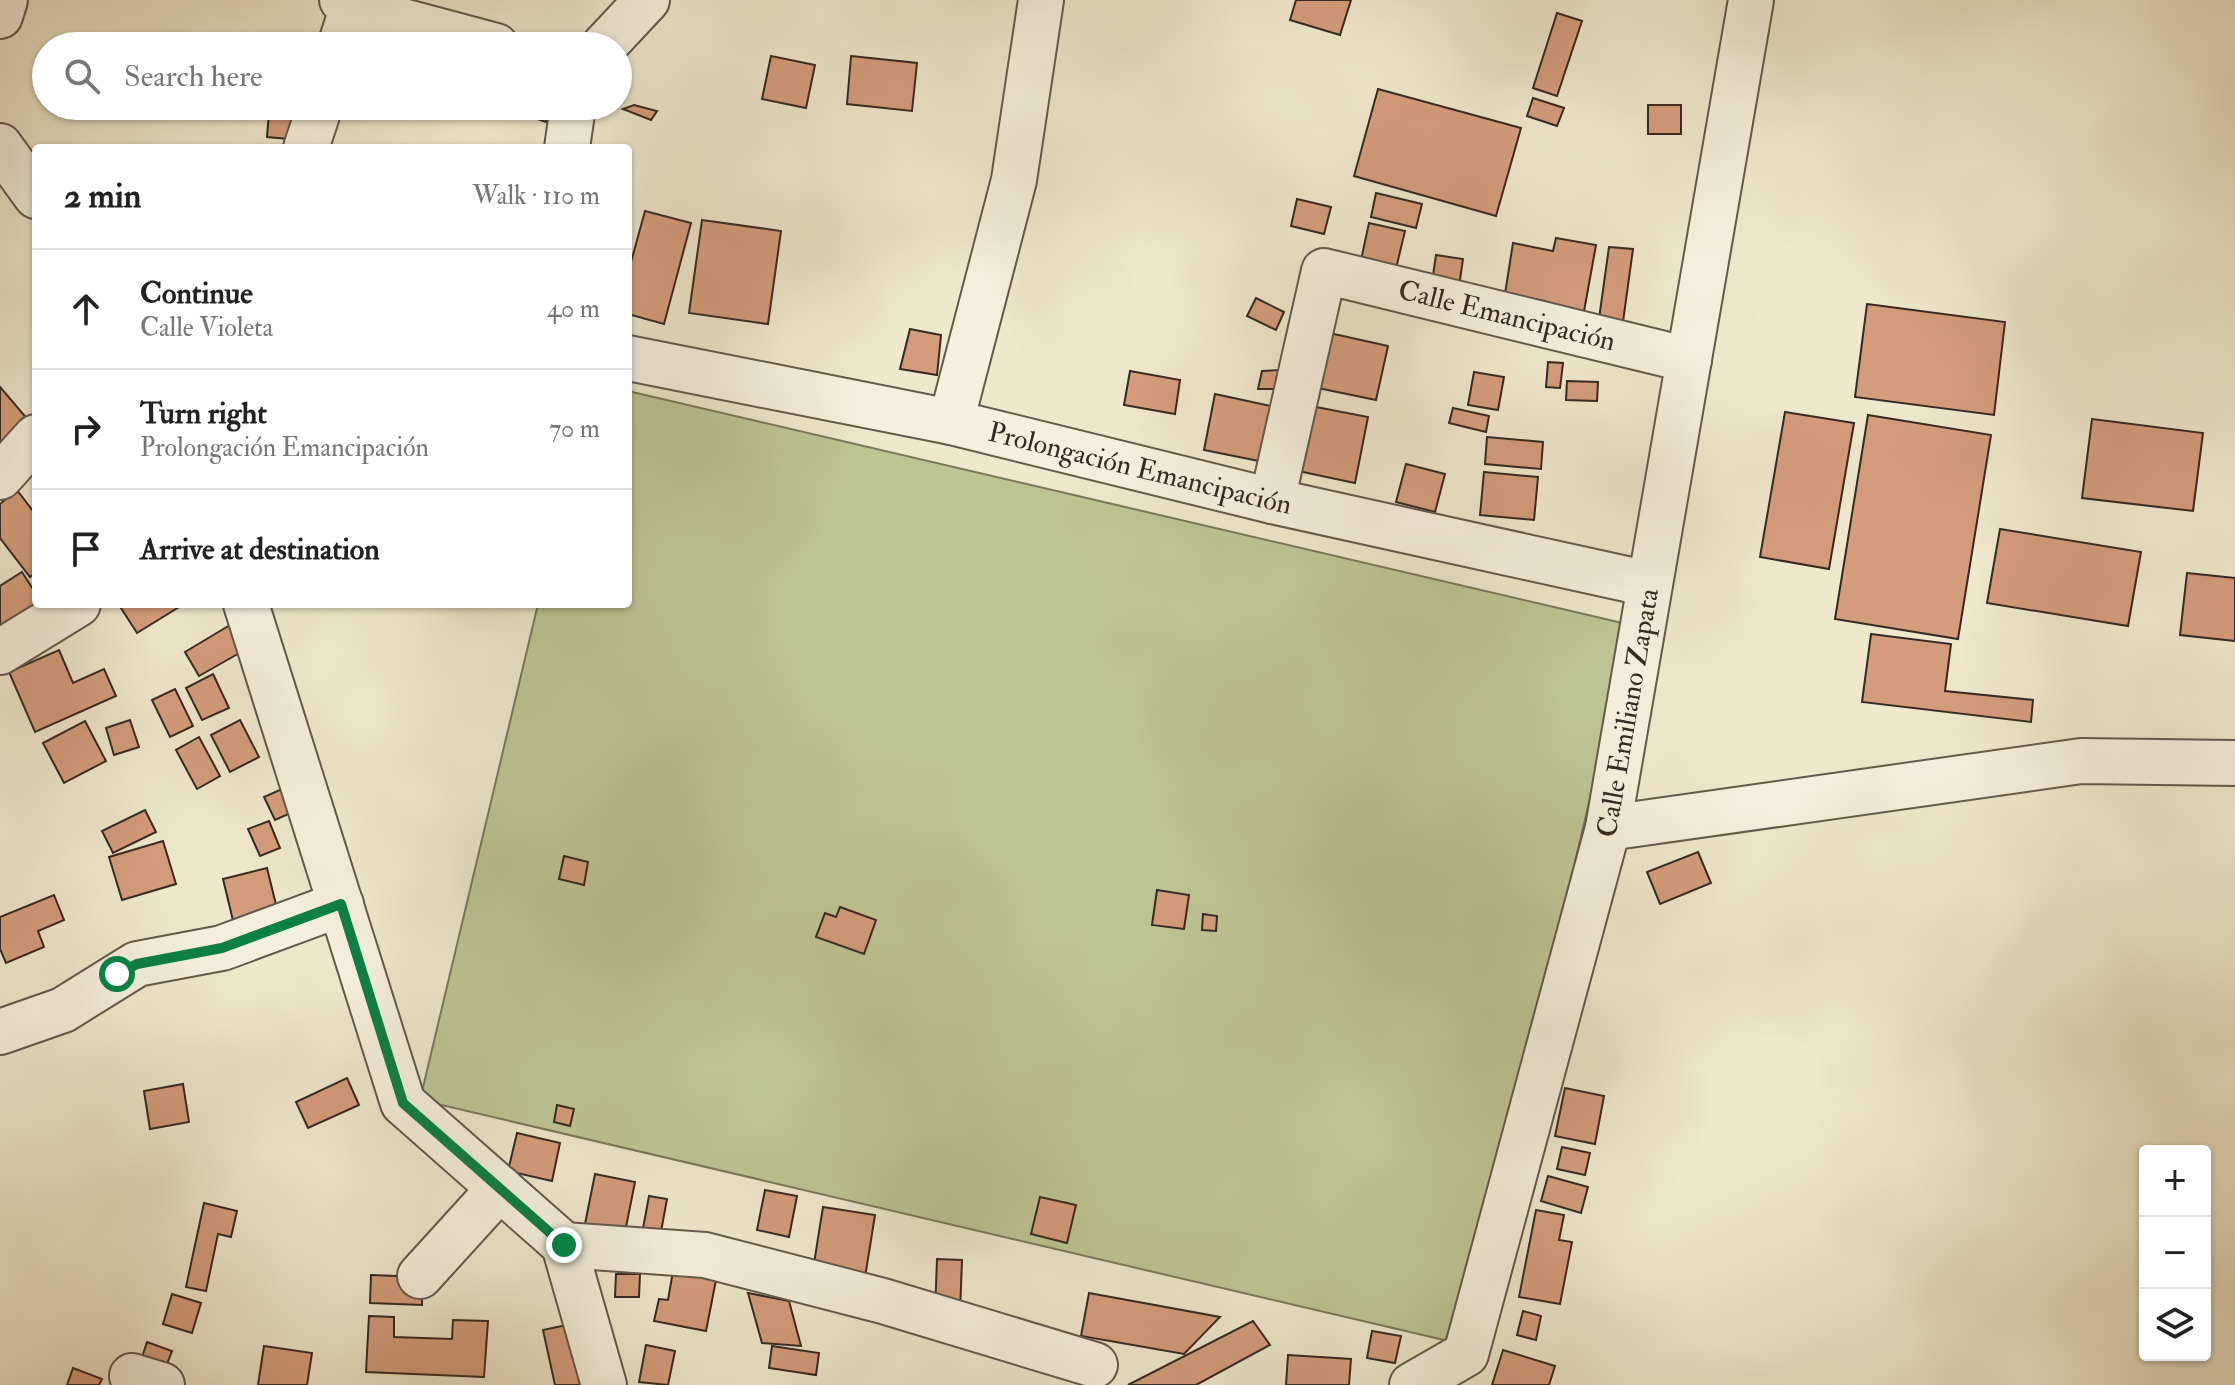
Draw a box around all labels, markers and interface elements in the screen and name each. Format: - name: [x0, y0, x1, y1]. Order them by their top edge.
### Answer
- search box: [32, 32, 632, 120]
- icon: search: [60, 54, 104, 98]
- text: Search here: [124, 58, 263, 95]
- text: 2 min: [64, 175, 141, 218]
- text: Walk · 110 m: [473, 180, 600, 212]
- street label: Calle Emancipación: [1395, 272, 1619, 359]
- text: Continue: [140, 275, 253, 312]
- icon: ahead: [64, 287, 108, 331]
- text: 40 m: [547, 293, 600, 325]
- text: Calle Violeta: [140, 312, 273, 344]
- text: Turn right: [140, 395, 267, 432]
- icon: right: [64, 407, 108, 451]
- text: 70 m: [549, 413, 600, 445]
- street label: Prolongación Emancipación: [985, 414, 1295, 522]
- text: Prolongación Emancipación: [140, 432, 429, 464]
- icon: arrive: [64, 527, 108, 571]
- text: Arrive at destination: [140, 531, 380, 568]
- street label: Calle Emiliano Zapata: [1589, 585, 1667, 840]
- route start: [99, 956, 135, 992]
- map controls: [2139, 1145, 2211, 1361]
- button: +: [2139, 1145, 2211, 1217]
- button: −: [2139, 1217, 2211, 1289]
- route end: [546, 1227, 582, 1263]
- button: layers: [2139, 1289, 2211, 1361]

